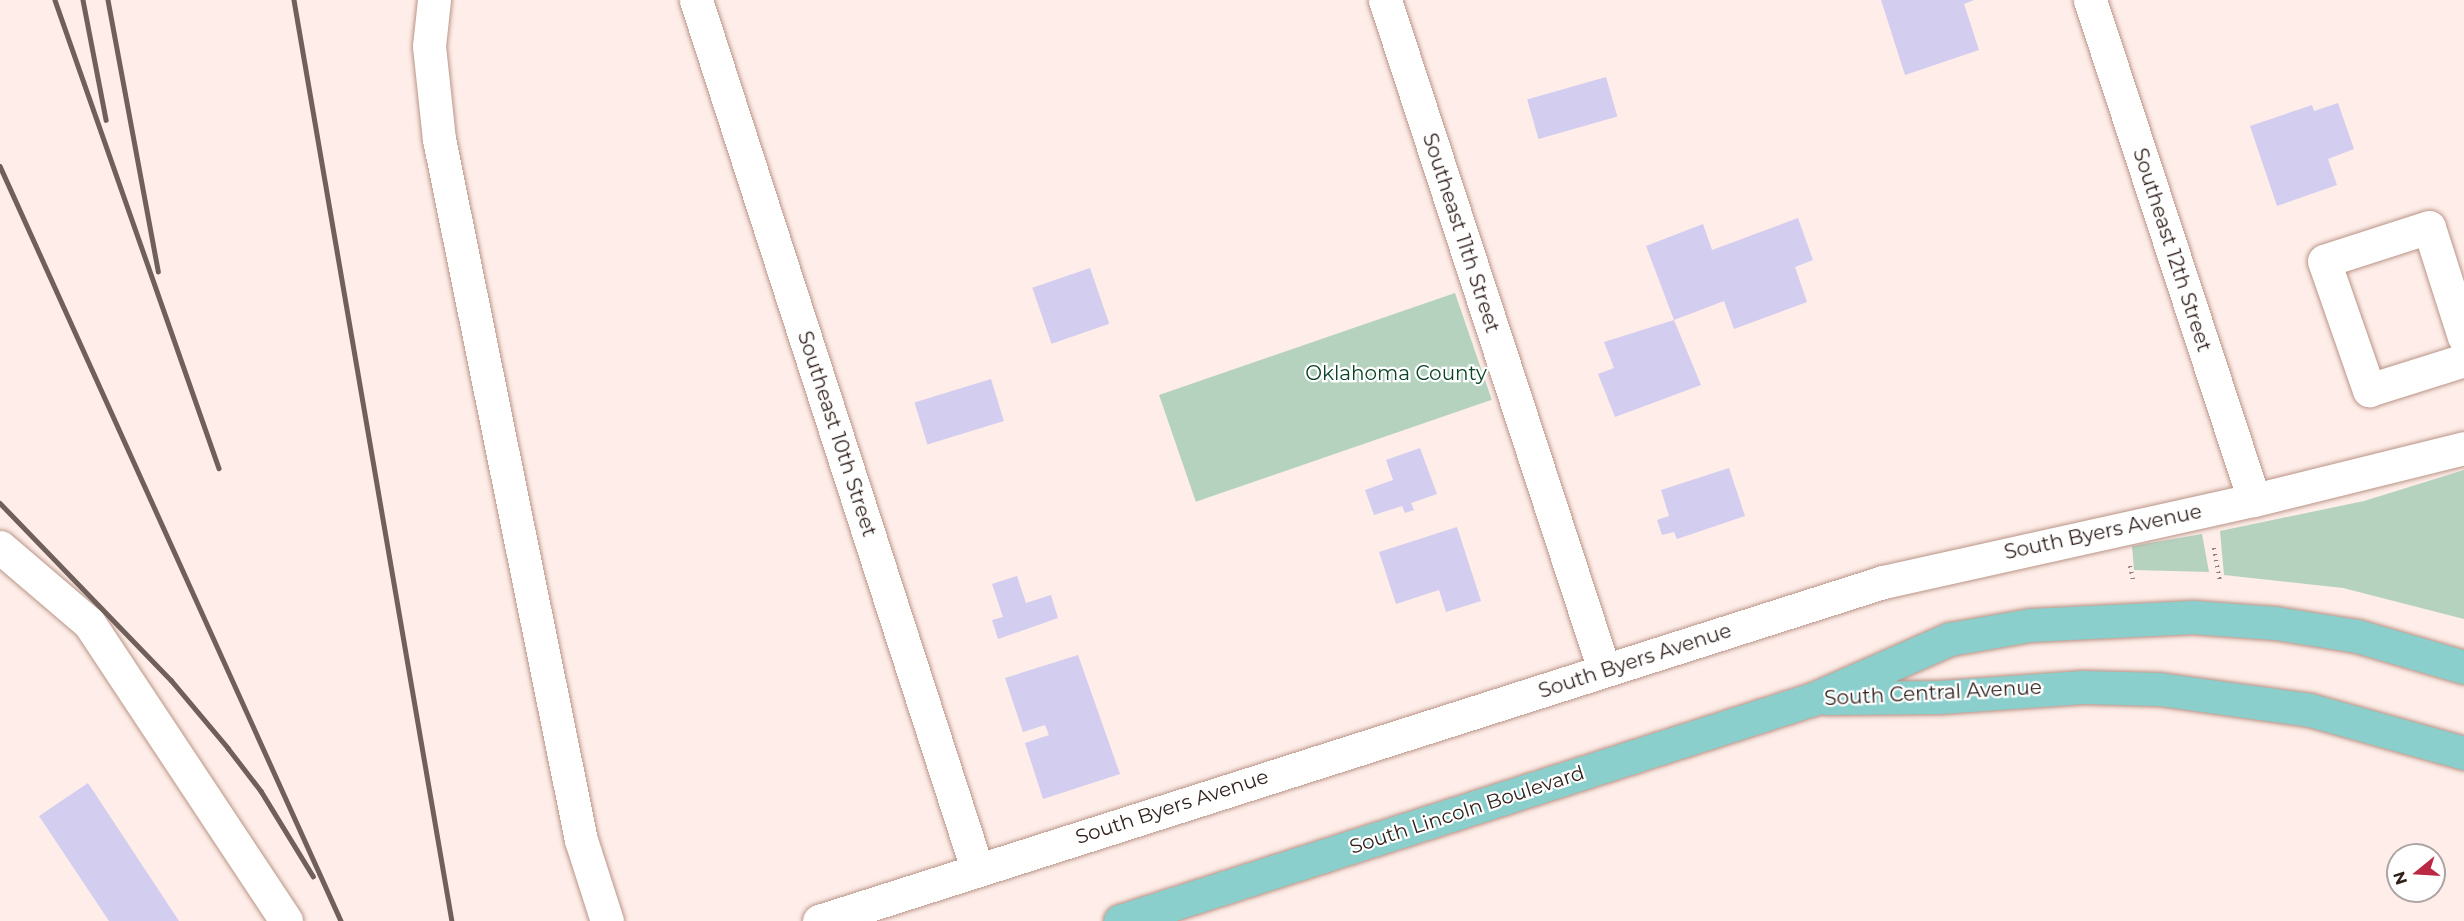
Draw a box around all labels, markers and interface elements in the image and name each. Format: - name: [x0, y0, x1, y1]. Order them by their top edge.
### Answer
- street label: Southeast 11th Street: [1417, 130, 1505, 336]
- street label: Southeast 12th Street: [2128, 145, 2216, 355]
- street label: Southeast 10th Street: [792, 328, 882, 540]
- park label: Oklahoma County: [1305, 361, 1487, 385]
- street label: South Byers Avenue: [2002, 499, 2204, 565]
- street label: South Byers Avenue: [1536, 618, 1734, 704]
- street label: South Central Avenue: [1824, 675, 2042, 711]
- street label: South Lincoln Boulevard: [1347, 761, 1587, 859]
- street label: South Byers Avenue: [1073, 764, 1271, 850]
- north arrow: [2386, 843, 2446, 903]
- text: N: [2389, 869, 2411, 887]

